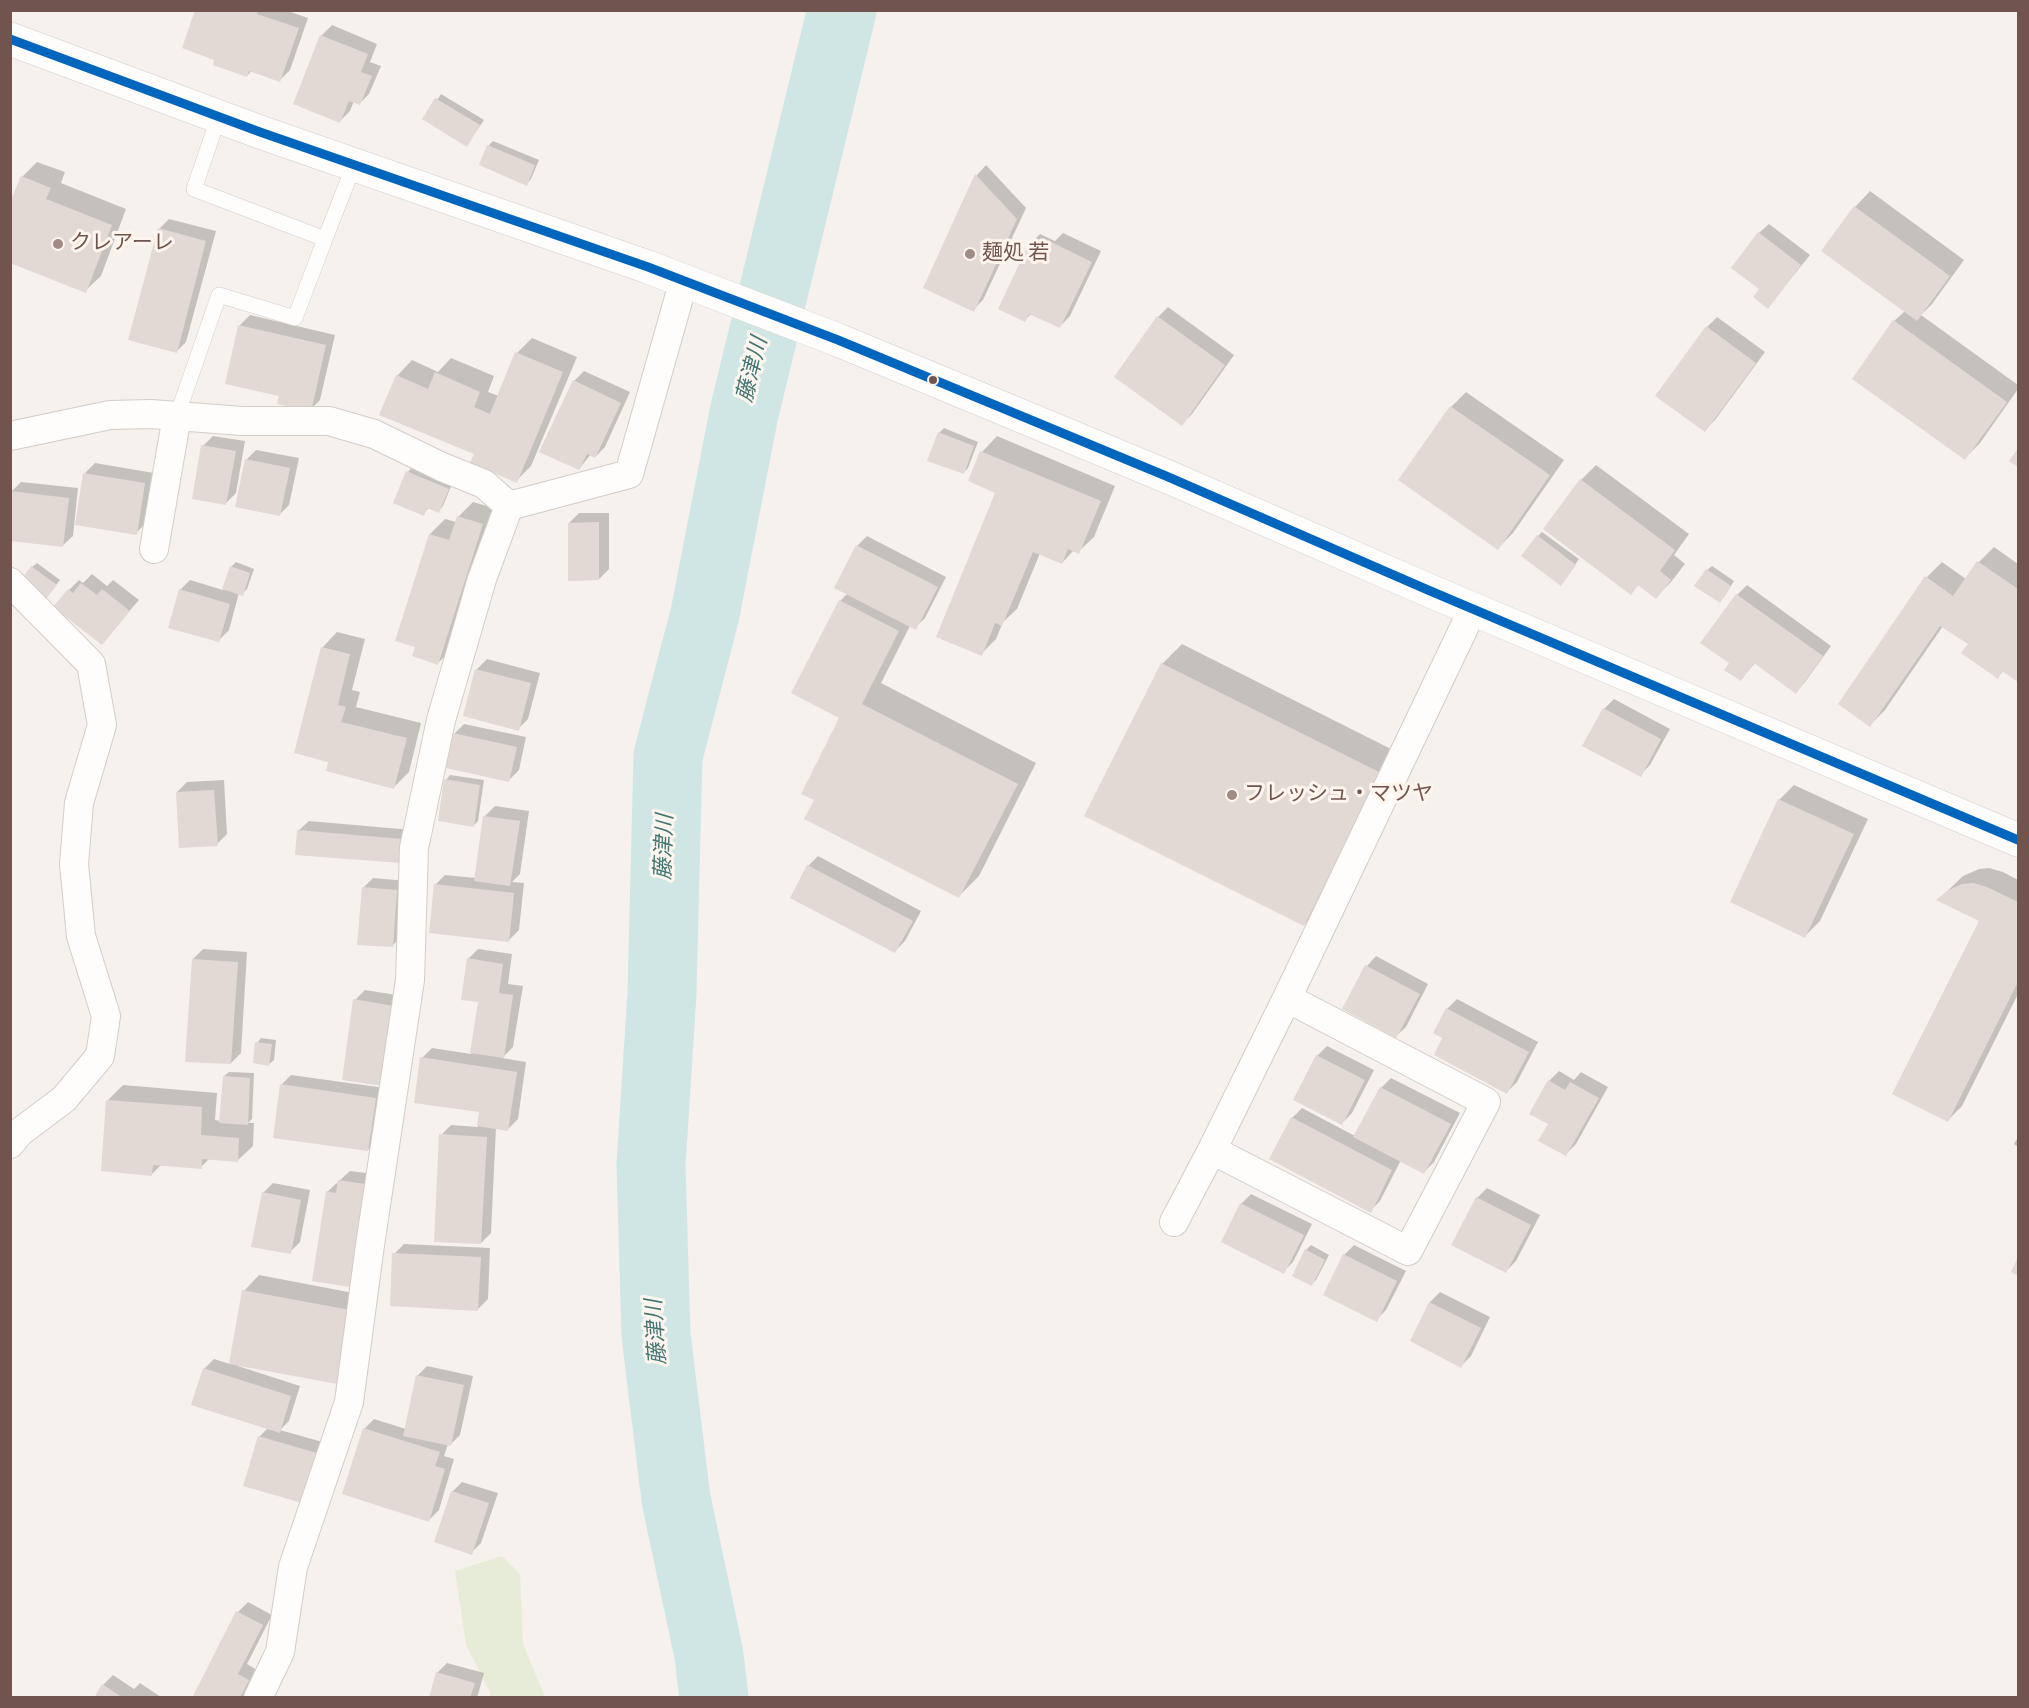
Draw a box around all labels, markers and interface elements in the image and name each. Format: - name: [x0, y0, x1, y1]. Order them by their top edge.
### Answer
- place label: クレアーレ: [70, 231, 174, 257]
- marker: クレアーレ: [51, 237, 65, 251]
- place label: 麺処 若: [982, 241, 1049, 267]
- marker: 麺処 若: [963, 247, 977, 261]
- water label: 藤津川: [733, 335, 775, 405]
- unlabelled marker: [927, 374, 939, 386]
- place label: フレッシュ・マツヤ: [1244, 782, 1433, 808]
- marker: フレッシュ・マツヤ: [1225, 788, 1239, 802]
- water label: 藤津川: [652, 814, 680, 880]
- water label: 藤津川: [643, 1298, 673, 1366]

